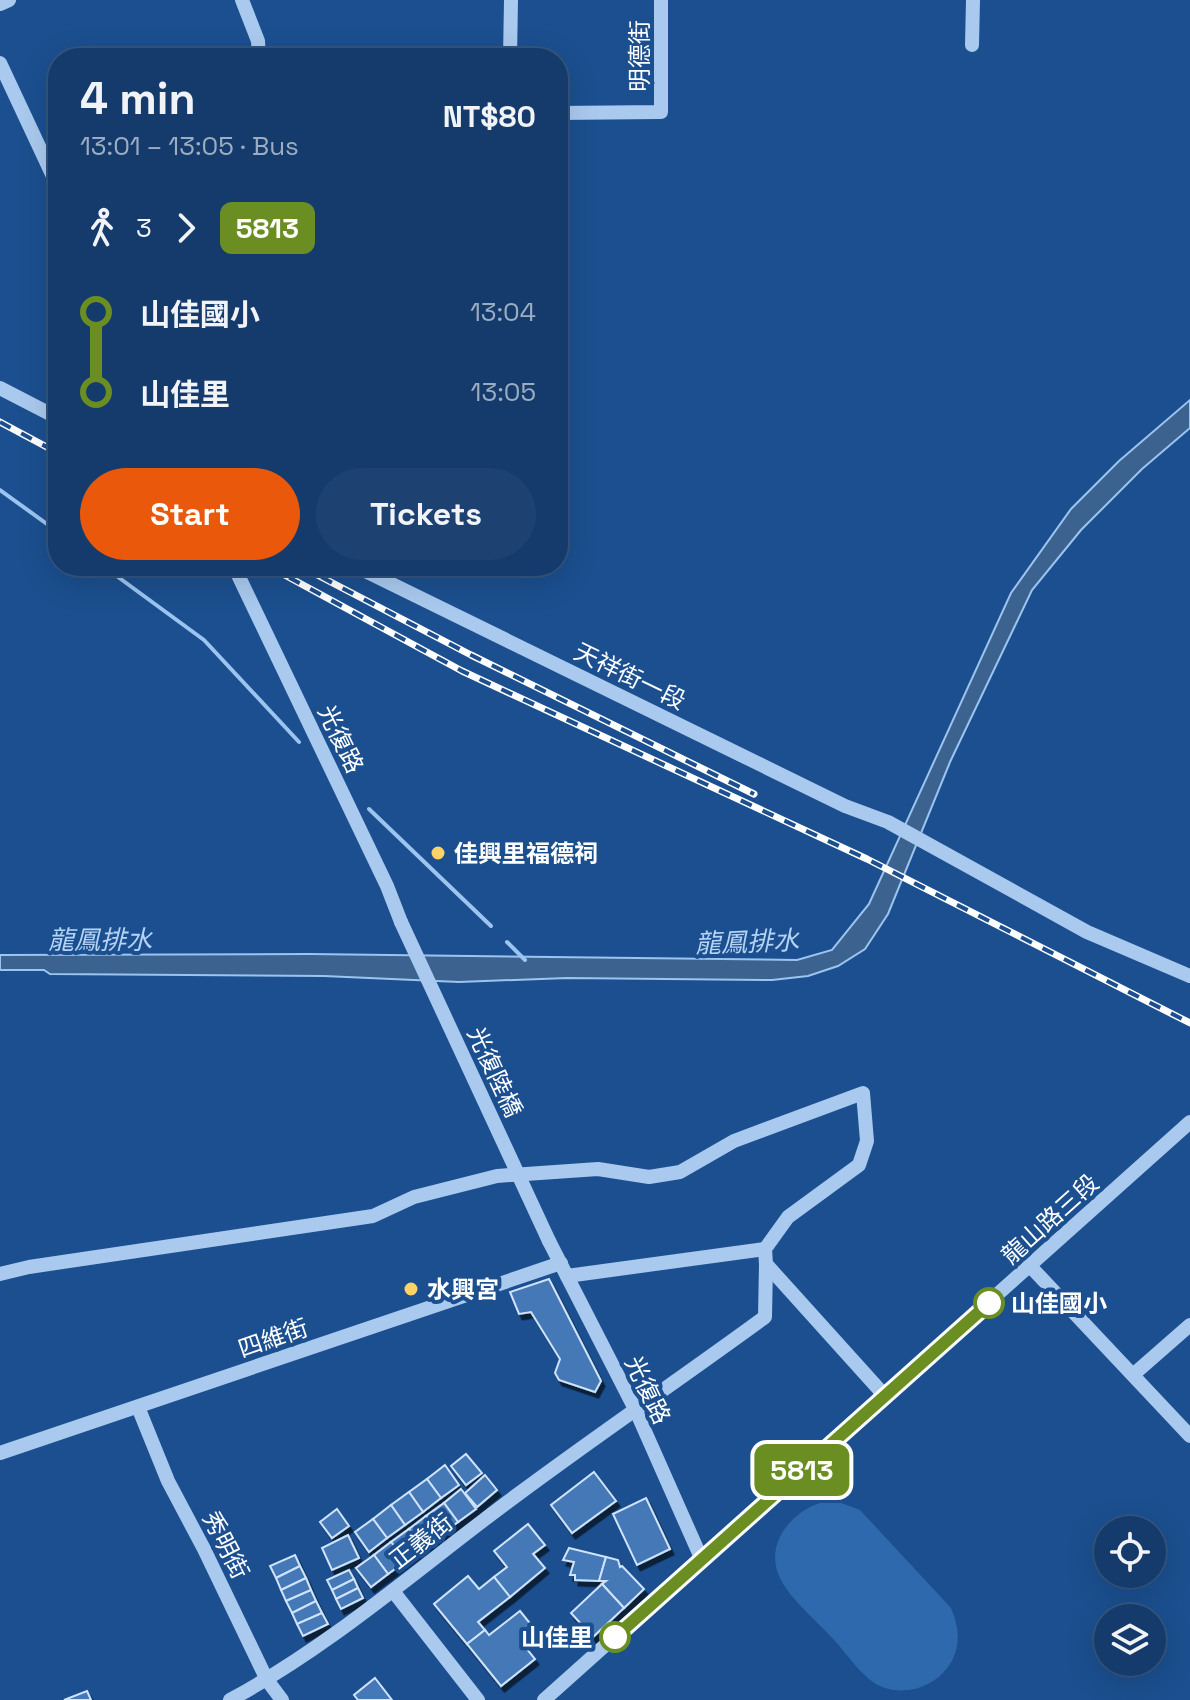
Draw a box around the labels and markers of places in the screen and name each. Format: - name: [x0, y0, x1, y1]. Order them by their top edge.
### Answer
- place label: 佳興里福德祠: [454, 838, 598, 869]
- marker: 佳興里福德祠: [429, 844, 447, 862]
- place label: 水興宮: [427, 1274, 499, 1305]
- marker: 水興宮: [402, 1280, 420, 1298]
- marker: 山佳國小: [974, 1288, 1004, 1318]
- place label: 山佳國小: [1011, 1288, 1107, 1319]
- place label: 山佳里: [521, 1622, 593, 1653]
- marker: 山佳里: [600, 1622, 630, 1652]

